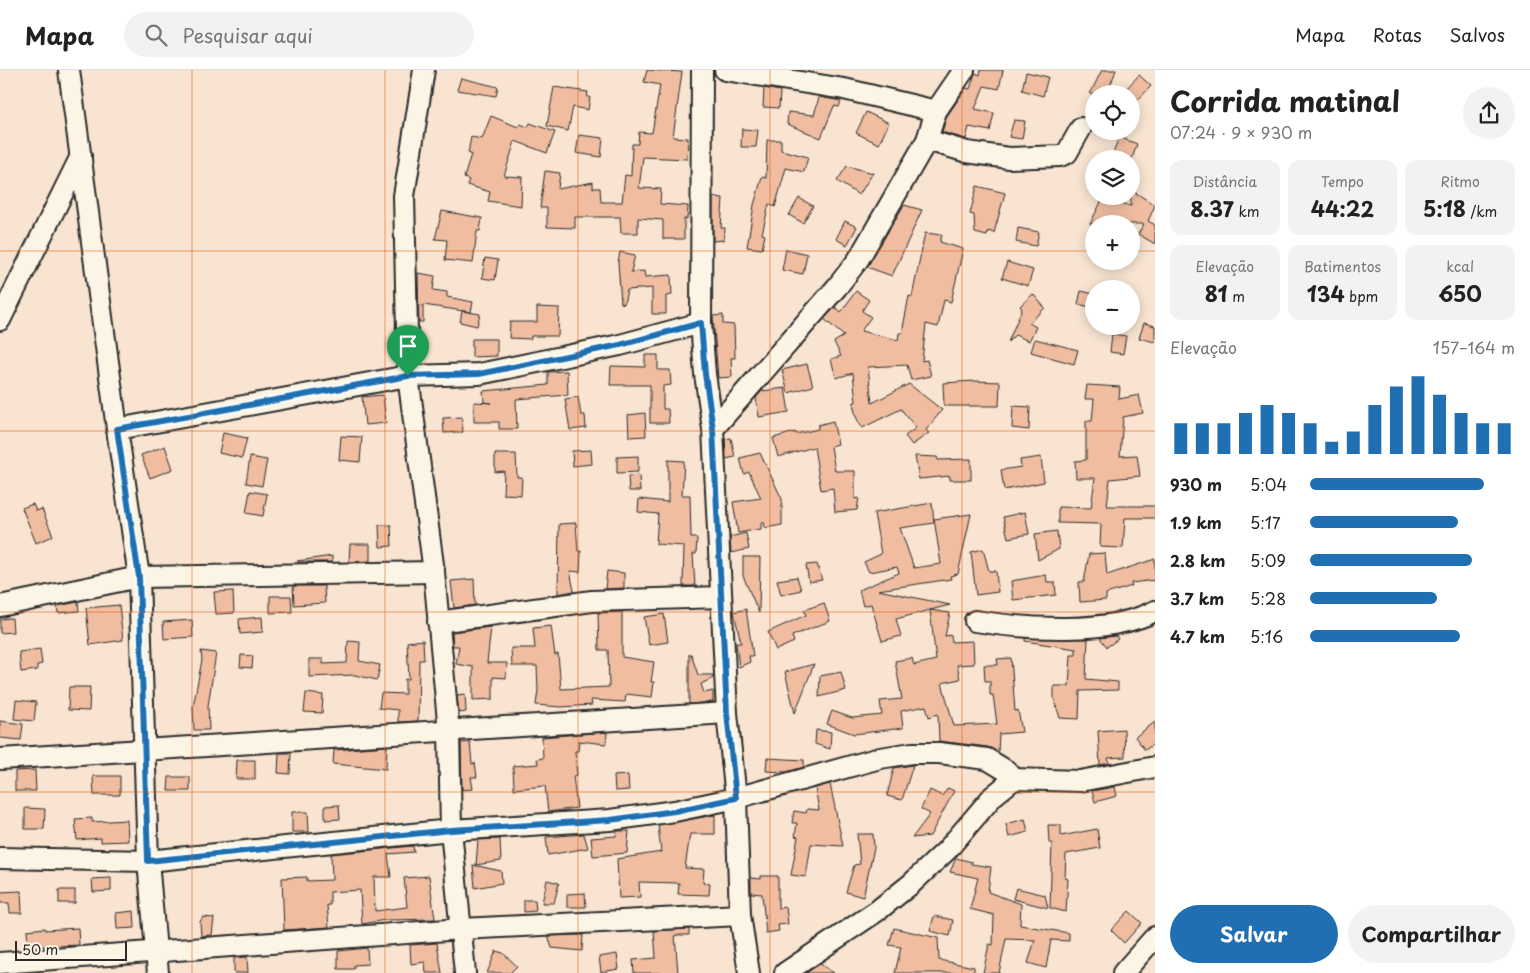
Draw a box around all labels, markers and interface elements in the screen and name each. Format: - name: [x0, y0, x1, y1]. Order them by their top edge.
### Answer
- search box: [124, 12, 474, 57]
- text: Mapa: [25, 17, 94, 53]
- icon: search: [142, 21, 170, 49]
- text: Pesquisar aqui: [182, 21, 313, 49]
- text: Mapa: [1295, 21, 1345, 48]
- text: Rotas: [1373, 21, 1422, 48]
- text: Salvos: [1450, 21, 1505, 48]
- text: Corrida matinal: [1170, 79, 1400, 122]
- map controls: [1085, 85, 1140, 335]
- button: locate: [1085, 85, 1140, 140]
- button: share: [1463, 87, 1515, 139]
- text: 07:24 · 9 × 930 m: [1170, 120, 1312, 144]
- button: layers: [1085, 150, 1140, 205]
- text: Distância: [1193, 171, 1257, 192]
- text: Tempo: [1321, 171, 1364, 192]
- text: Ritmo: [1440, 171, 1480, 192]
- text: 8.37: [1190, 192, 1234, 224]
- text: 44:22: [1311, 192, 1374, 224]
- text: 5:18: [1423, 192, 1466, 224]
- text: km: [1234, 201, 1259, 222]
- text: /km: [1466, 201, 1497, 222]
- button: +: [1085, 215, 1140, 270]
- text: Elevação: [1196, 256, 1254, 277]
- text: Batimentos: [1304, 256, 1381, 277]
- text: kcal: [1446, 256, 1474, 277]
- text: 81: [1205, 277, 1228, 309]
- text: 134: [1307, 277, 1345, 309]
- text: 650: [1438, 277, 1482, 309]
- button: −: [1085, 280, 1140, 335]
- text: m: [1228, 286, 1245, 307]
- text: bpm: [1345, 286, 1378, 307]
- pin: [387, 325, 429, 376]
- icon: arrive: [394, 332, 422, 360]
- text: Elevação: [1170, 335, 1237, 359]
- text: 157–164 m: [1433, 335, 1515, 359]
- text: 930 m: [1170, 472, 1222, 496]
- text: 5:04: [1250, 472, 1287, 496]
- text: 1.9 km: [1170, 510, 1222, 534]
- text: 5:17: [1250, 510, 1281, 534]
- text: 2.8 km: [1170, 548, 1225, 572]
- text: 5:09: [1250, 548, 1286, 572]
- text: 3.7 km: [1170, 586, 1224, 610]
- text: 5:28: [1250, 586, 1286, 610]
- text: 4.7 km: [1170, 624, 1225, 648]
- text: 5:16: [1250, 624, 1283, 648]
- button: Salvar: [1170, 905, 1338, 963]
- button: Compartilhar: [1348, 905, 1515, 963]
- scale bar: [15, 938, 128, 961]
- text: 50 m: [22, 939, 58, 960]

